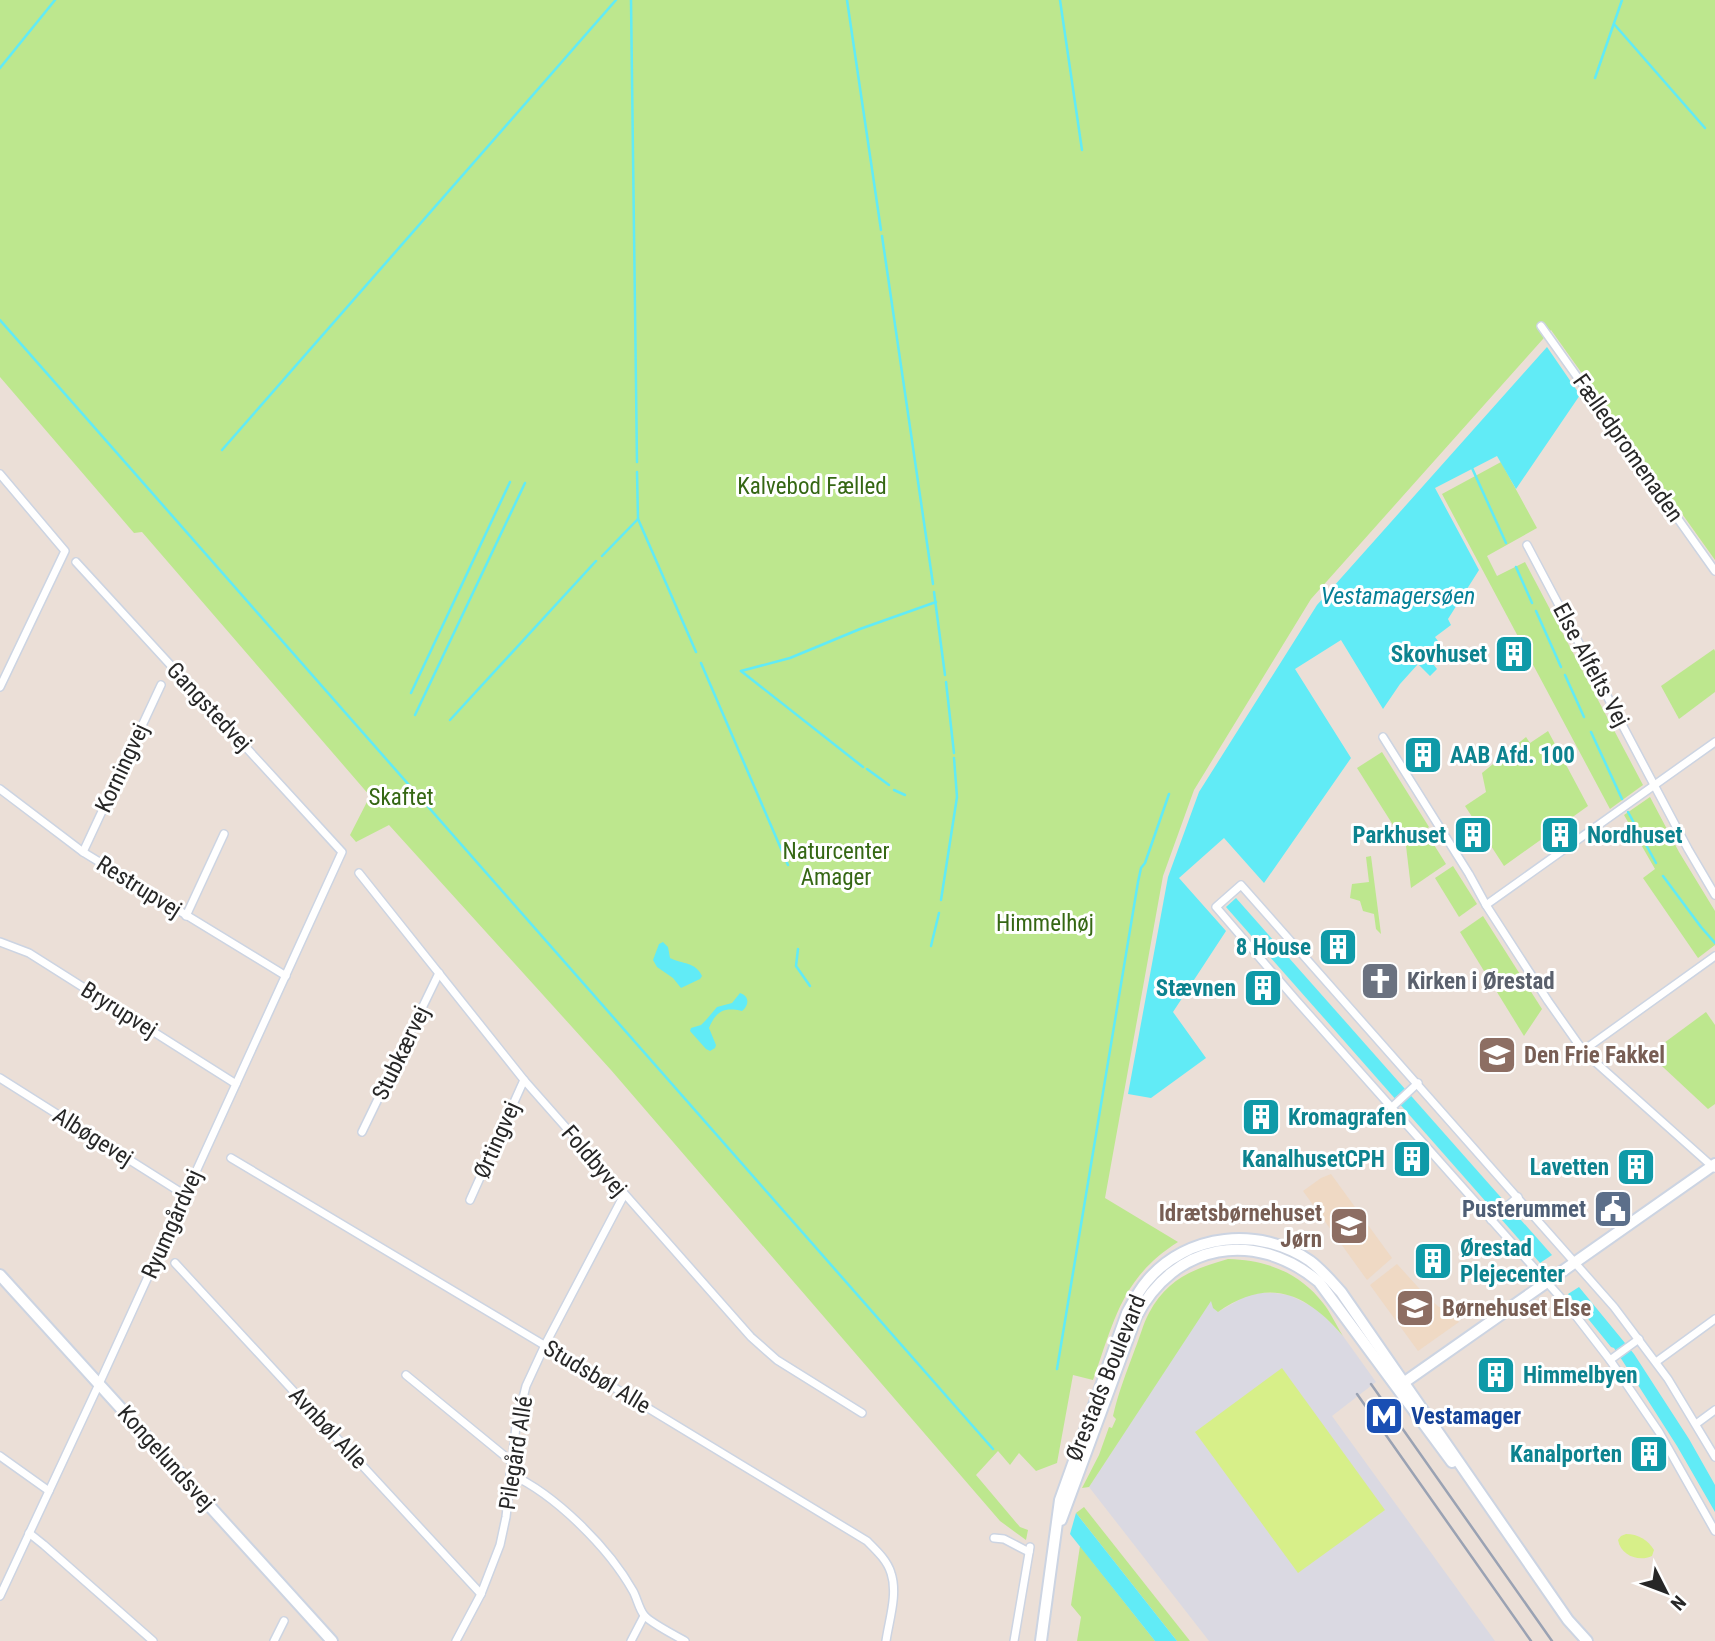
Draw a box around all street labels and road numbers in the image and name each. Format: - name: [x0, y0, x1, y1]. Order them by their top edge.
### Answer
- street label: Fælledpromenaden: [1567, 369, 1689, 527]
- street label: Else Alfelts Vej: [1547, 599, 1635, 731]
- street label: Gangstedvej: [161, 657, 257, 757]
- street label: Korningvej: [90, 719, 154, 817]
- street label: Restrupvej: [91, 850, 187, 924]
- street label: Bryrupvej: [76, 976, 162, 1044]
- street label: Stubkærvej: [367, 1002, 435, 1104]
- street label: Ørtingvej: [468, 1097, 526, 1183]
- street label: Albøgevej: [48, 1102, 138, 1172]
- street label: Foldbyvej: [556, 1120, 632, 1202]
- street label: Ryumgårdvej: [136, 1165, 208, 1283]
- street label: Ørestads Boulevard: [1060, 1291, 1152, 1465]
- street label: Studsbøl Alle: [539, 1335, 655, 1419]
- street label: Avnbøl Alle: [283, 1382, 373, 1474]
- street label: Pilegård Allé: [494, 1394, 538, 1512]
- street label: Kongelundsvej: [112, 1400, 220, 1516]

